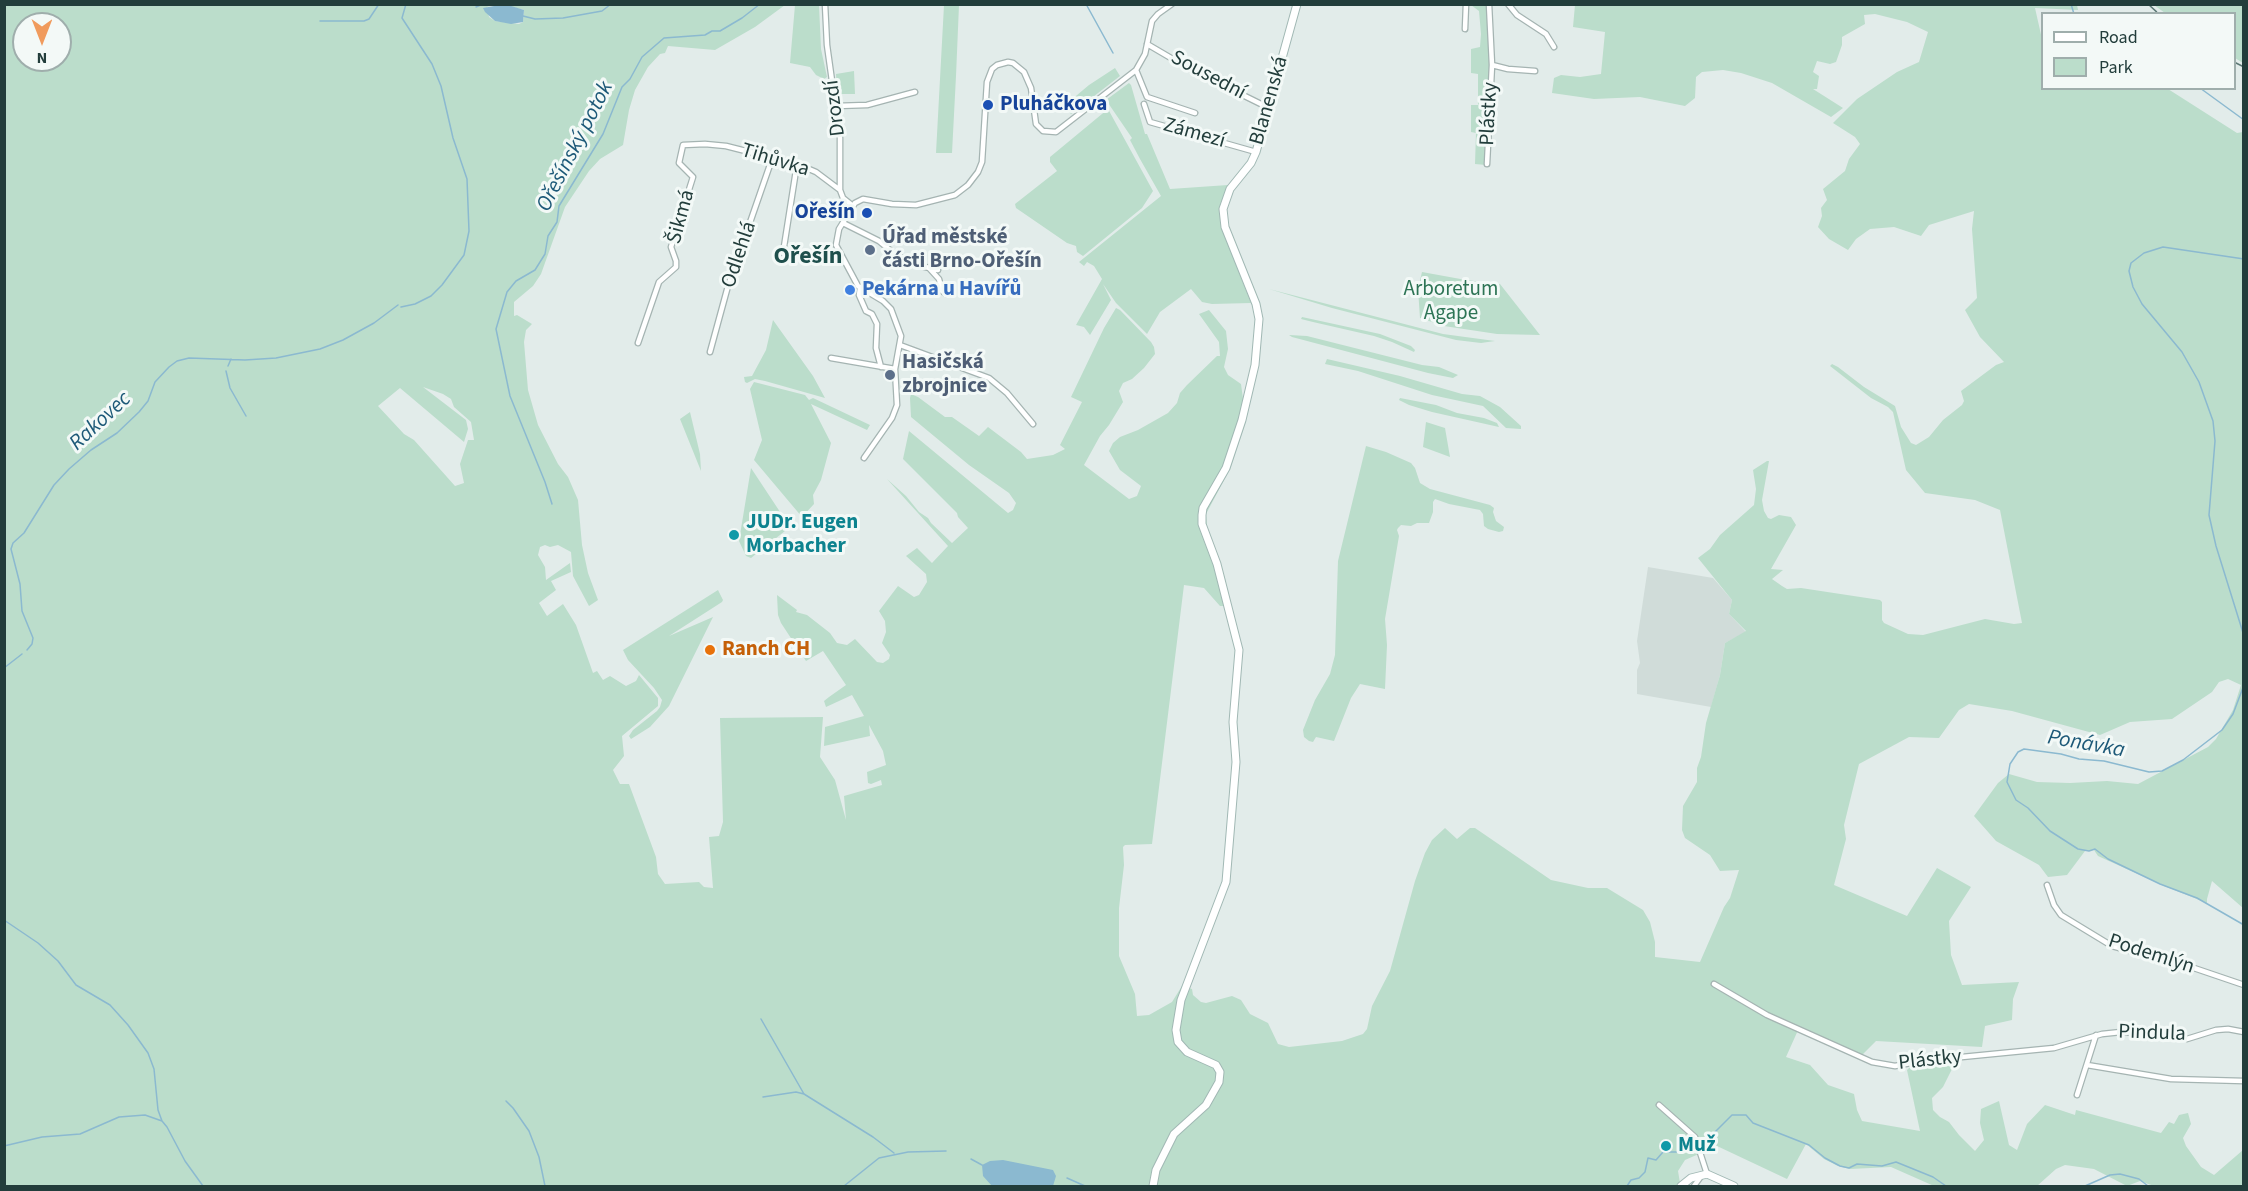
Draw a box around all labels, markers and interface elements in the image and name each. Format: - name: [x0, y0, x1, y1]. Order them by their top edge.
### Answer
- north arrow: [12, 12, 72, 72]
- legend: [2041, 12, 2236, 90]
- text: Road: [2099, 25, 2138, 50]
- street label: Sousední: [1166, 46, 1250, 106]
- text: N: [37, 47, 47, 69]
- street label: Blanenská: [1245, 54, 1295, 148]
- text: Park: [2099, 55, 2133, 80]
- water label: Ořešínský potok: [532, 77, 620, 217]
- street label: Drozdí: [820, 78, 852, 138]
- street label: Plástky: [1476, 82, 1504, 146]
- place label: Pluháčkova: [1000, 92, 1107, 118]
- marker: Pluháčkova: [981, 98, 995, 112]
- street label: Zámezí: [1160, 113, 1228, 155]
- street label: Tihůvka: [738, 139, 812, 183]
- street label: Šikmá: [663, 187, 701, 247]
- place label: Ořešín: [794, 200, 855, 226]
- marker: Ořešín: [860, 206, 874, 220]
- street label: Odlehlá: [717, 218, 763, 292]
- place label: Úřad městské části Brno-Ořešín: [882, 225, 1042, 275]
- marker: Úřad městské části Brno-Ořešín: [863, 243, 877, 257]
- district label: Ořešín: [773, 244, 843, 272]
- place label: Pekárna u Havířů: [862, 277, 1021, 303]
- park label: Arboretum Agape: [1404, 277, 1498, 327]
- marker: Pekárna u Havířů: [843, 283, 857, 297]
- place label: Hasičská zbrojnice: [902, 350, 987, 400]
- marker: Hasičská zbrojnice: [883, 368, 897, 382]
- water label: Rakovec: [65, 387, 137, 457]
- place label: JUDr. Eugen Morbacher: [746, 510, 858, 560]
- marker: JUDr. Eugen Morbacher: [727, 528, 741, 542]
- place label: Ranch CH: [722, 637, 810, 663]
- marker: Ranch CH: [703, 643, 717, 657]
- water label: Ponávka: [2045, 725, 2127, 765]
- street label: Podemlýn: [2105, 929, 2197, 981]
- street label: Pindula: [2118, 1020, 2186, 1048]
- street label: Plástky: [1897, 1045, 1963, 1077]
- place label: Muž: [1678, 1133, 1716, 1159]
- marker: Muž: [1659, 1139, 1673, 1153]

